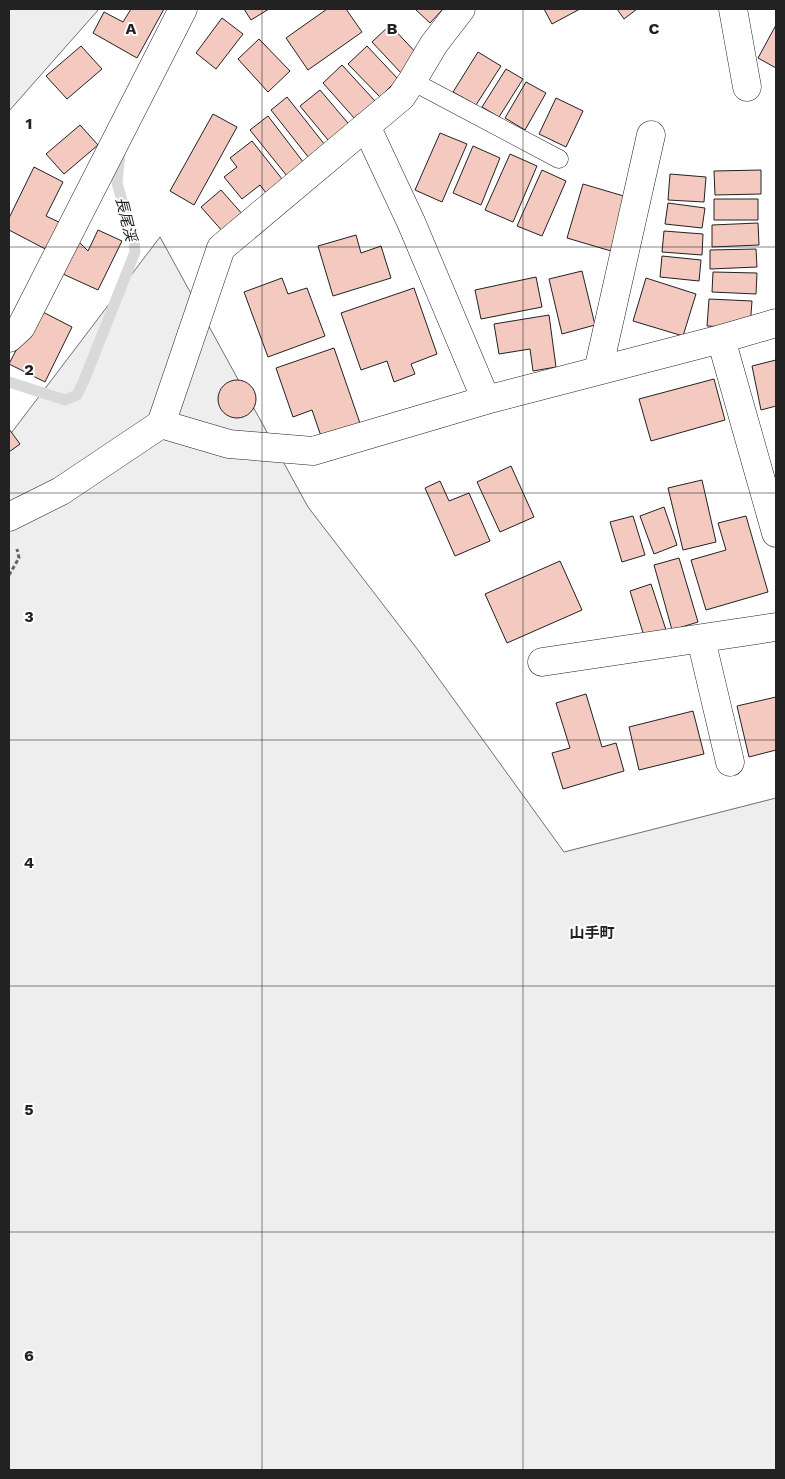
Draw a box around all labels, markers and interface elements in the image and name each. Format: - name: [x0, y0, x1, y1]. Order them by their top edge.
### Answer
- text: A: [126, 19, 137, 38]
- text: B: [387, 19, 398, 38]
- text: C: [649, 19, 660, 38]
- text: 1: [26, 114, 32, 133]
- water label: 長尾渓: [112, 195, 141, 245]
- text: 2: [24, 360, 34, 379]
- text: 3: [24, 607, 34, 626]
- text: 4: [24, 853, 34, 872]
- district label: 山手町: [569, 924, 615, 942]
- text: 5: [24, 1100, 34, 1119]
- text: 6: [24, 1346, 34, 1365]

